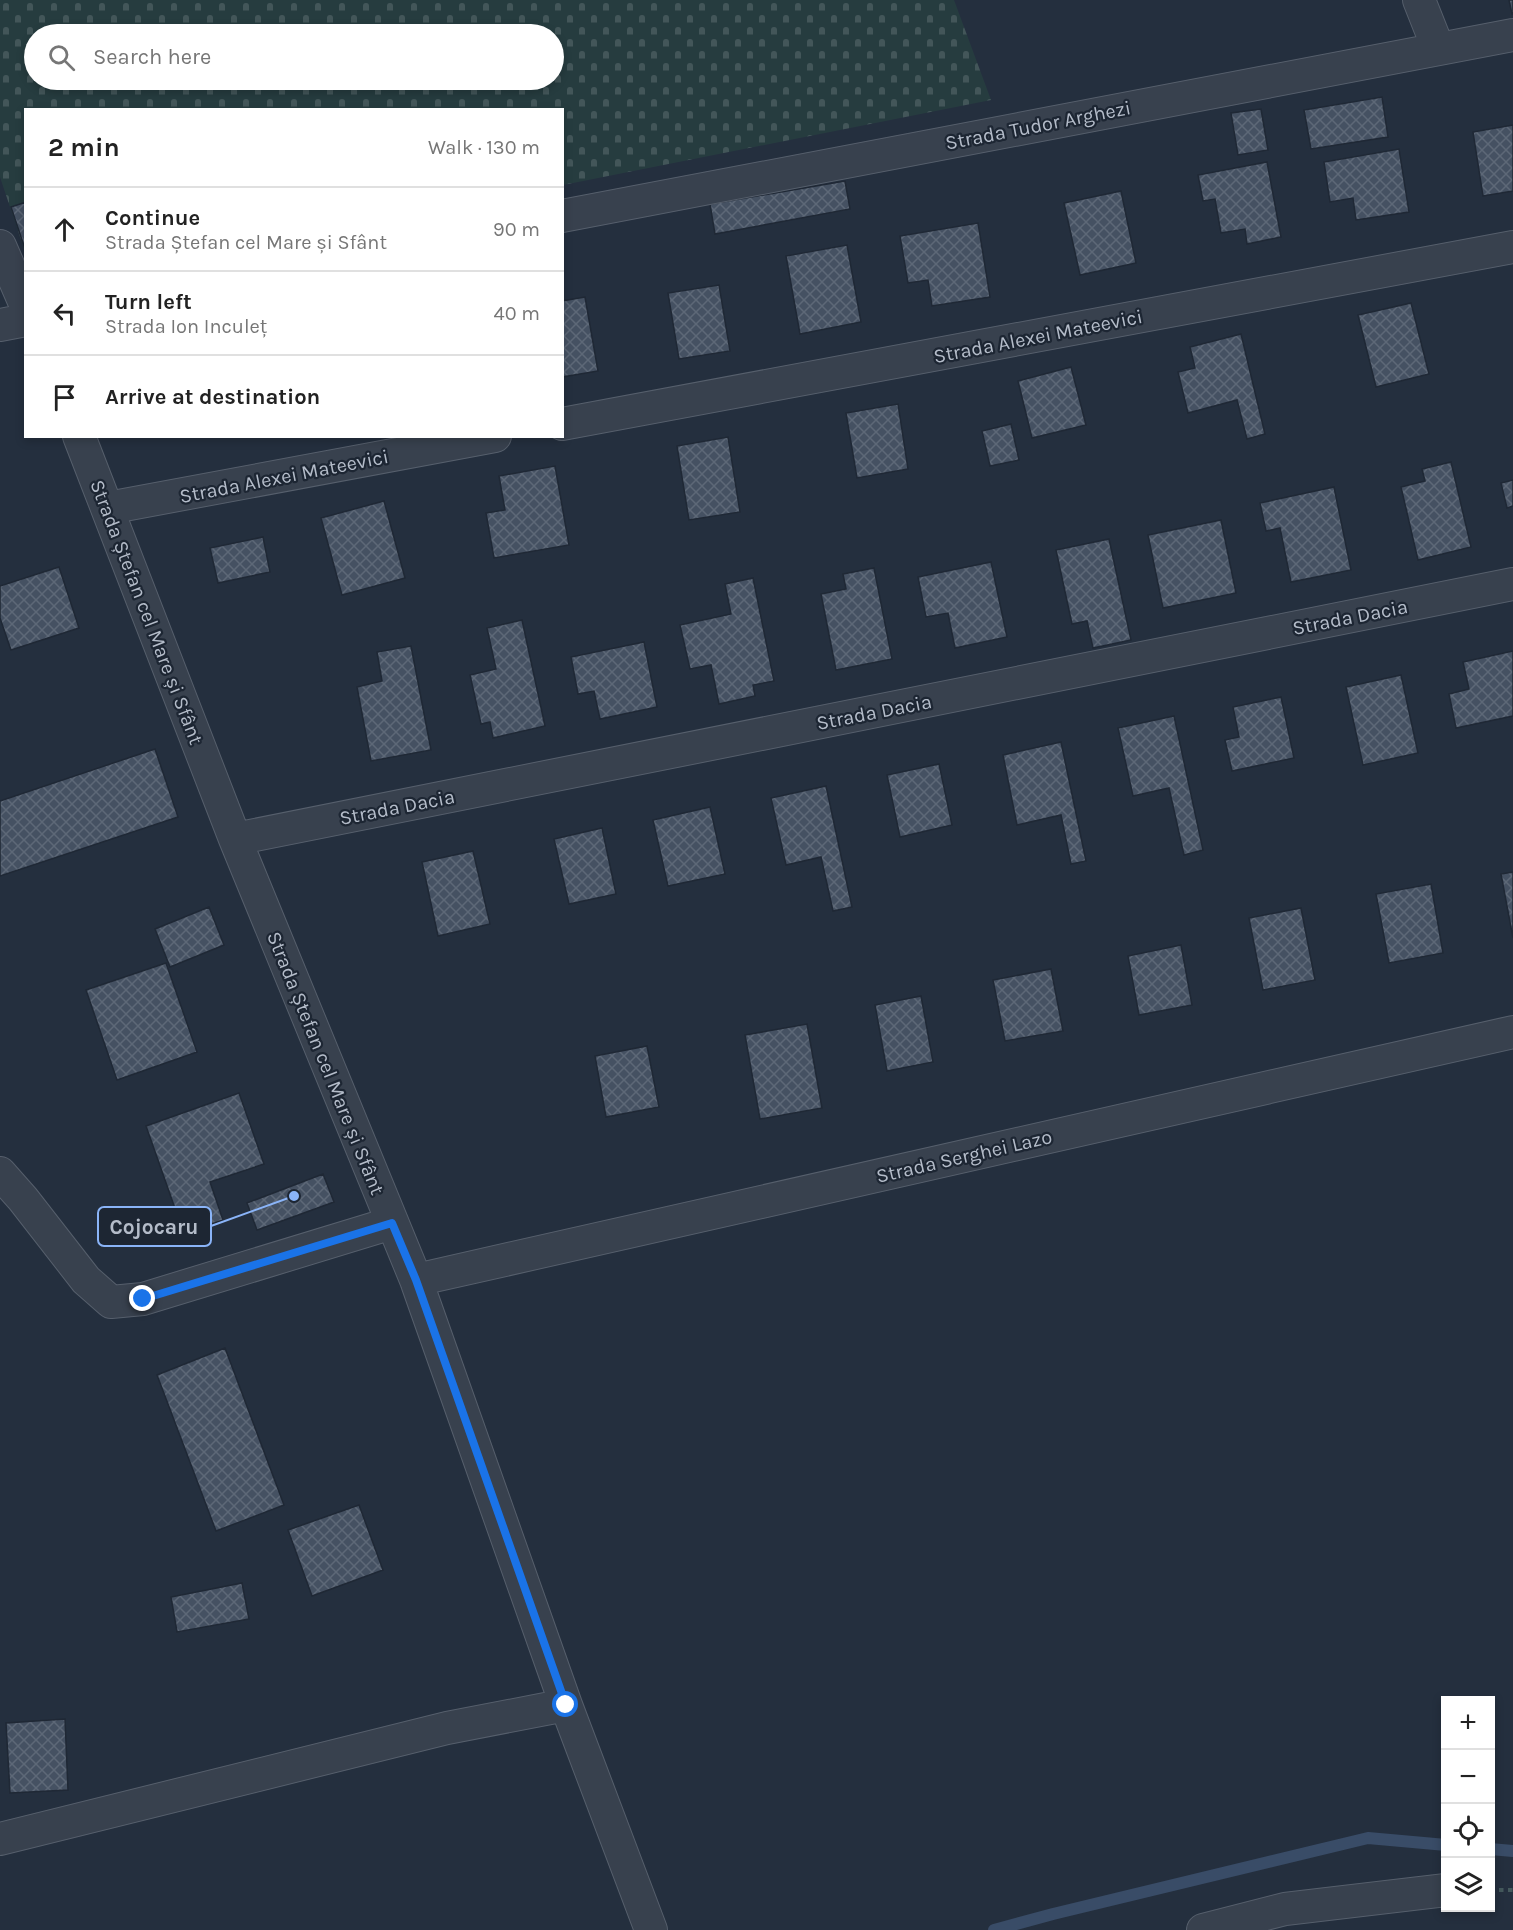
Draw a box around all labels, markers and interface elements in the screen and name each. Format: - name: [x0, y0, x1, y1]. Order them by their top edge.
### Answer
- search box: [24, 24, 564, 90]
- icon: search: [45, 41, 78, 74]
- text: Search here: [93, 44, 211, 70]
- street label: Strada Tudor Arghezi: [943, 96, 1133, 155]
- text: 2 min: [48, 132, 120, 163]
- text: Walk · 130 m: [428, 136, 540, 159]
- text: Continue: [105, 205, 200, 231]
- icon: ahead: [48, 213, 81, 246]
- text: 90 m: [493, 218, 540, 241]
- text: Strada Ștefan cel Mare și Sfânt: [105, 231, 387, 254]
- text: Turn left: [105, 289, 192, 315]
- icon: left: [48, 297, 81, 330]
- text: 40 m: [494, 302, 540, 325]
- street label: Strada Alexei Mateevici: [932, 305, 1145, 368]
- text: Strada Ion Inculeț: [105, 315, 267, 338]
- icon: arrive: [48, 381, 81, 414]
- text: Arrive at destination: [105, 384, 320, 410]
- street label: Strada Alexei Mateevici: [178, 445, 391, 508]
- street label: Strada Ștefan cel Mare și Sfânt: [85, 476, 208, 748]
- street label: Strada Dacia: [1290, 595, 1410, 640]
- street label: Strada Dacia: [814, 690, 934, 735]
- street label: Strada Dacia: [337, 785, 457, 830]
- street label: Strada Ștefan cel Mare și Sfânt: [262, 928, 389, 1199]
- street label: Strada Serghei Lazo: [874, 1125, 1054, 1188]
- callout: Cojocaru: [98, 1207, 211, 1246]
- text: Cojocaru: [110, 1215, 198, 1239]
- route end: [129, 1285, 155, 1311]
- route start: [552, 1691, 578, 1717]
- map controls: [1441, 1696, 1495, 1912]
- button: +: [1441, 1696, 1495, 1750]
- button: −: [1441, 1750, 1495, 1804]
- button: locate: [1441, 1804, 1495, 1858]
- button: layers: [1441, 1858, 1495, 1912]

